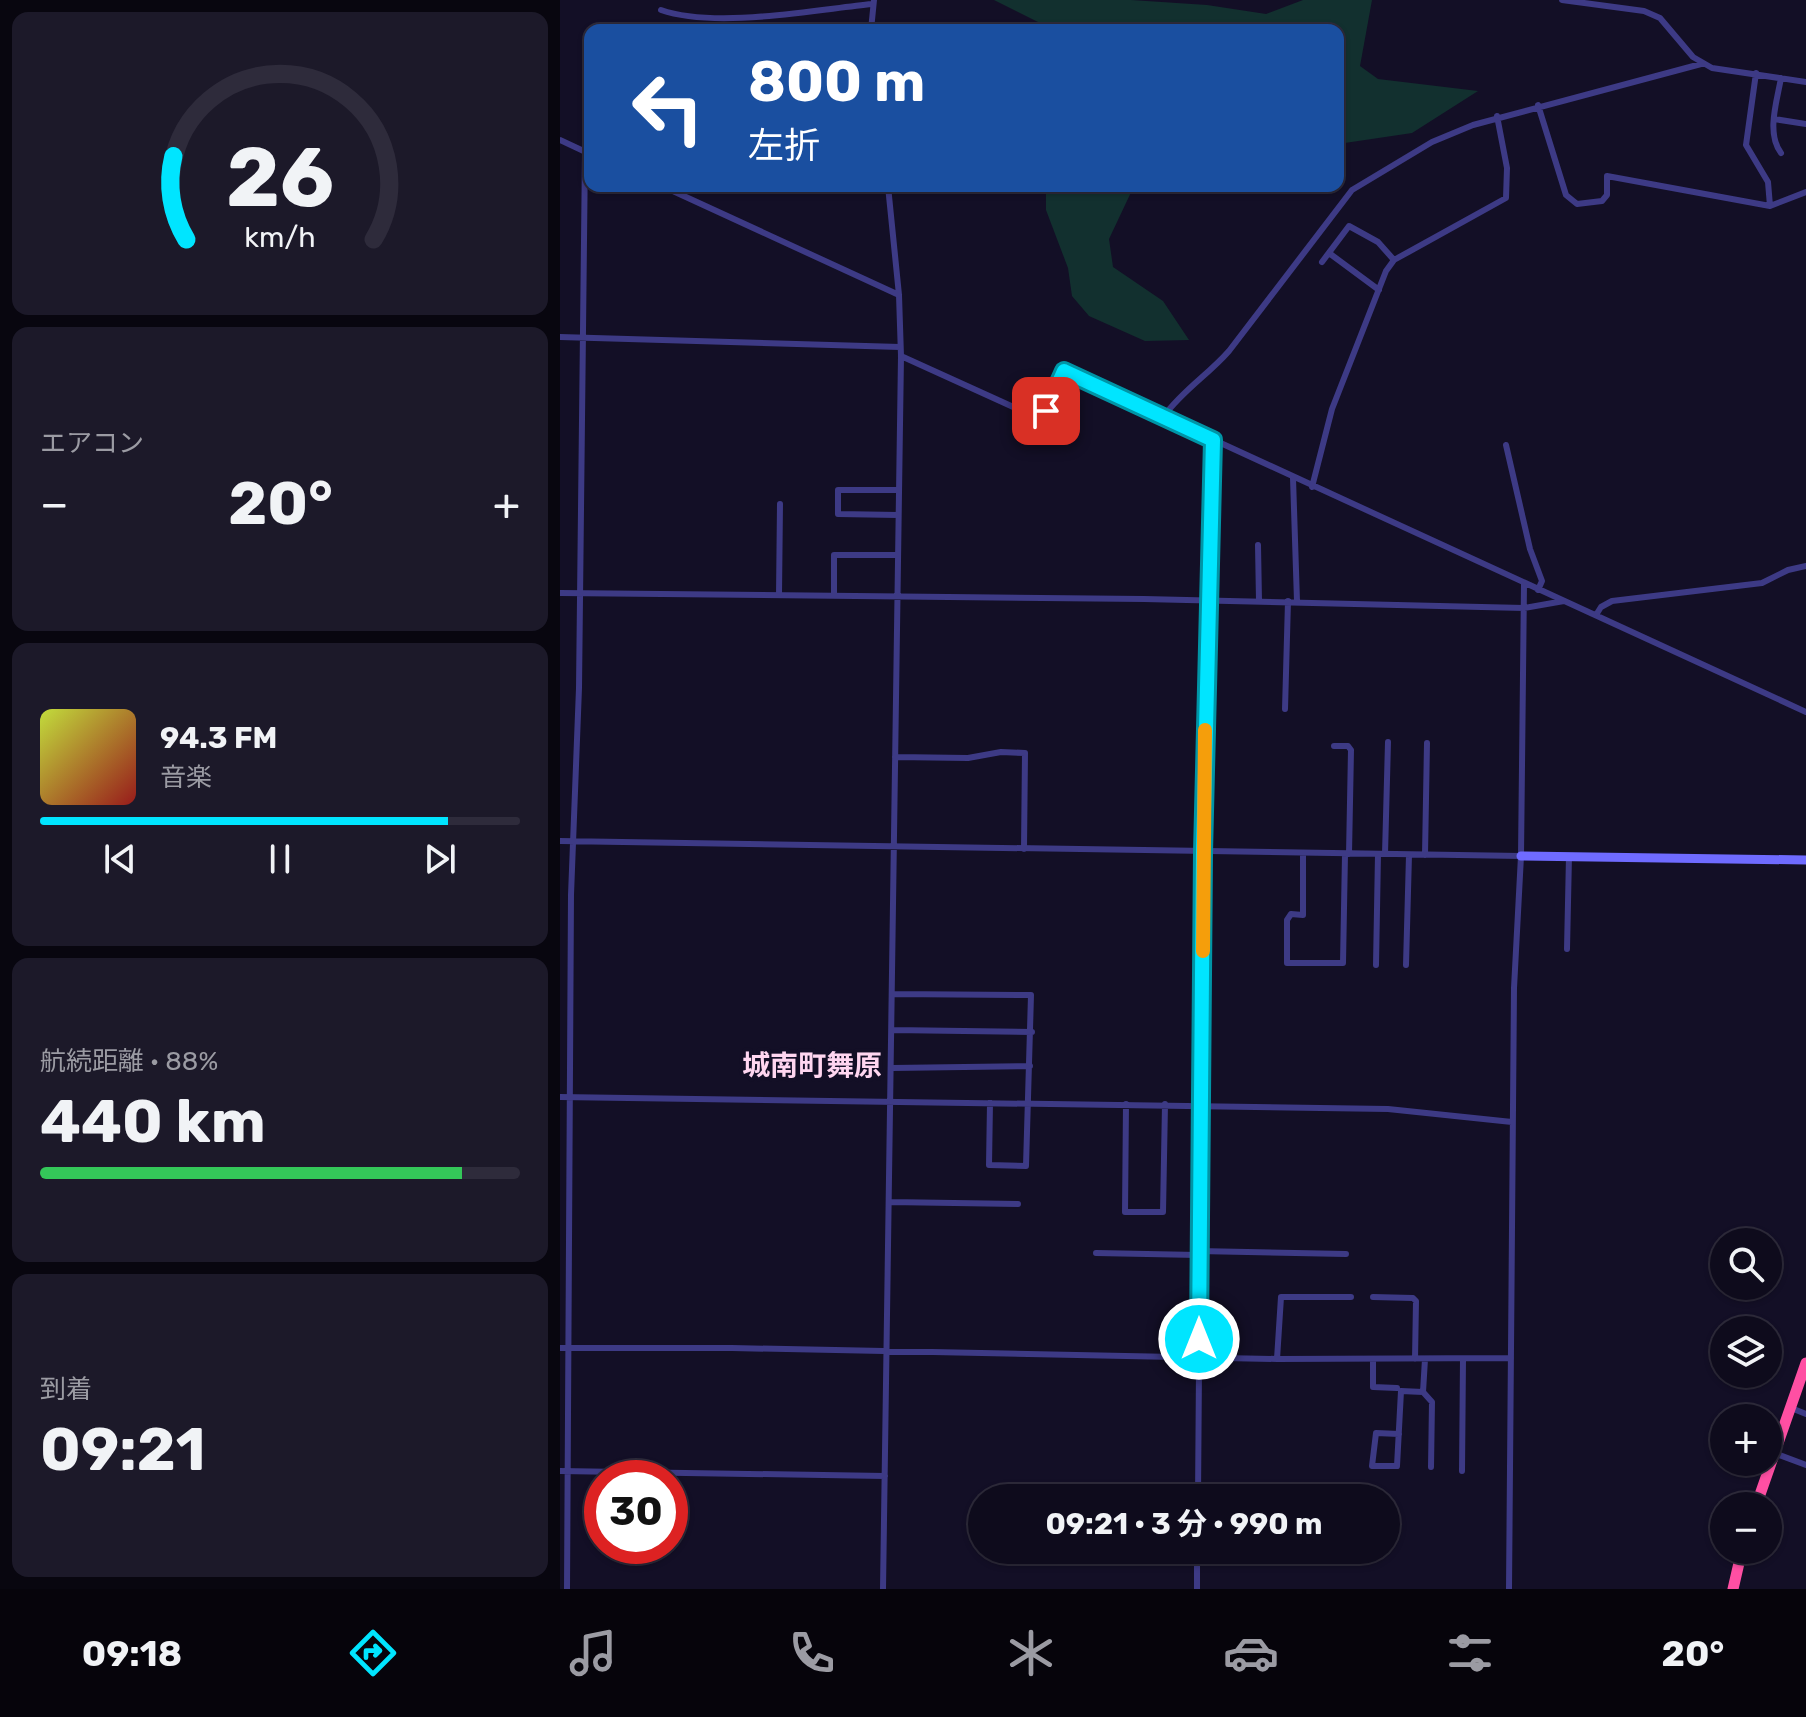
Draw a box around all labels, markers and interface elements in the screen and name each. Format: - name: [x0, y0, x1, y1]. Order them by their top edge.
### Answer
- text: 800 m: [748, 49, 925, 115]
- icon: left: [616, 56, 720, 160]
- text: 左折: [748, 124, 820, 167]
- text: 26: [226, 127, 334, 226]
- text: km/h: [244, 220, 316, 254]
- pin: [1012, 377, 1080, 445]
- icon: arrive: [1024, 389, 1068, 433]
- text: エアコン: [40, 428, 144, 459]
- text: 20°: [228, 468, 333, 539]
- text: −: [40, 478, 69, 530]
- text: +: [493, 478, 520, 530]
- text: 94.3 FM: [160, 720, 277, 756]
- text: 音楽: [160, 762, 212, 793]
- icon: previous: [98, 837, 142, 881]
- icon: pause: [258, 837, 302, 881]
- icon: next: [418, 837, 462, 881]
- text: 航続距離 · 88%: [40, 1046, 218, 1077]
- district label: 城南町舞原: [742, 1049, 882, 1082]
- text: 440 km: [40, 1086, 266, 1157]
- map controls: [1710, 1228, 1782, 1564]
- button: search: [1710, 1228, 1782, 1300]
- position arrow: [1157, 1297, 1241, 1381]
- button: layers: [1710, 1316, 1782, 1388]
- text: 到着: [40, 1374, 92, 1405]
- button: +: [1710, 1404, 1782, 1476]
- text: 09:21: [40, 1414, 206, 1485]
- speed limit sign: 30: [584, 1460, 688, 1564]
- button: −: [1710, 1492, 1782, 1564]
- text: 09:21 · 3 分 · 990 m: [1045, 1506, 1323, 1542]
- icon: directions: [345, 1625, 401, 1681]
- icon: music: [565, 1625, 621, 1681]
- icon: phone: [784, 1625, 840, 1681]
- icon: climate: [1003, 1625, 1059, 1681]
- icon: car: [1223, 1625, 1279, 1681]
- icon: filters: [1442, 1625, 1498, 1681]
- text: 09:18: [82, 1632, 182, 1675]
- text: 20°: [1662, 1632, 1724, 1675]

